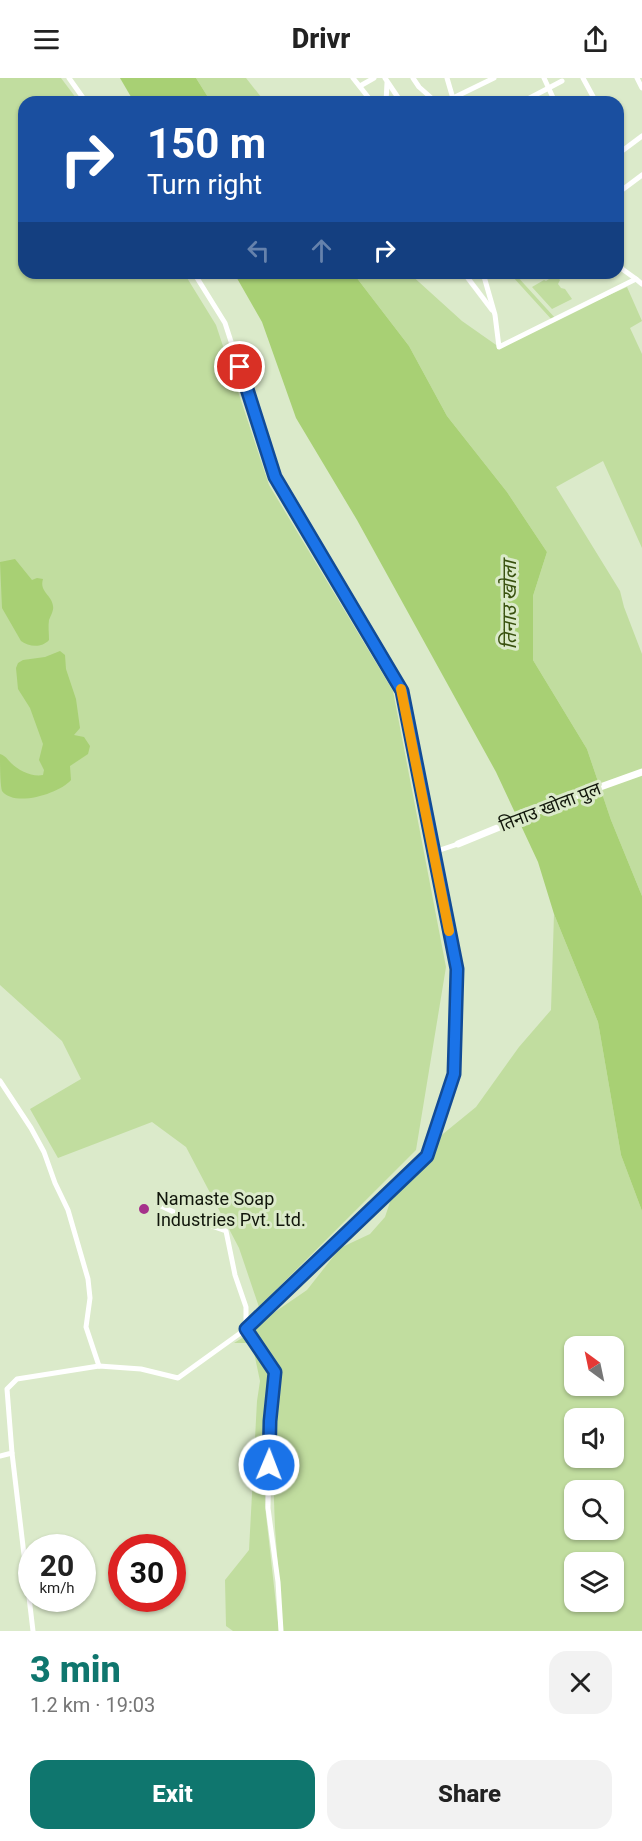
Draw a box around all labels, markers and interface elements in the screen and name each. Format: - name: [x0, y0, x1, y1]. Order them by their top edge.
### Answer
- icon: menu: [30, 23, 63, 56]
- text: Drivr: [292, 23, 350, 55]
- icon: share: [579, 23, 612, 56]
- text: 150 m: [147, 119, 266, 168]
- icon: right: [48, 120, 126, 198]
- text: Turn right: [147, 169, 262, 201]
- icon: left: [242, 234, 275, 267]
- icon: ahead: [305, 234, 338, 267]
- icon: right: [368, 234, 401, 267]
- pin: [214, 341, 265, 392]
- icon: arrive: [223, 350, 256, 383]
- water label: तिनाउ खोला: [497, 557, 521, 650]
- street label: तिनाउ खोला पुल: [496, 777, 605, 837]
- place label: Namaste Soap Industries Pvt. Ltd.: [156, 1188, 306, 1230]
- marker: Namaste Soap Industries Pvt. Ltd.: [137, 1202, 151, 1216]
- north arrow: [564, 1336, 624, 1396]
- map controls: [564, 1336, 624, 1612]
- button: sound: [564, 1408, 624, 1468]
- position arrow: [237, 1433, 301, 1497]
- button: search: [564, 1480, 624, 1540]
- speed limit sign: 30: [108, 1534, 186, 1612]
- text: 20: [40, 1548, 74, 1583]
- button: layers: [564, 1552, 624, 1612]
- text: km/h: [39, 1579, 75, 1597]
- text: 3 min: [30, 1649, 121, 1691]
- button: close: [549, 1651, 612, 1714]
- text: 1.2 km · 19:03: [30, 1693, 155, 1717]
- button: Exit: [30, 1760, 315, 1829]
- button: Share: [327, 1760, 612, 1829]

